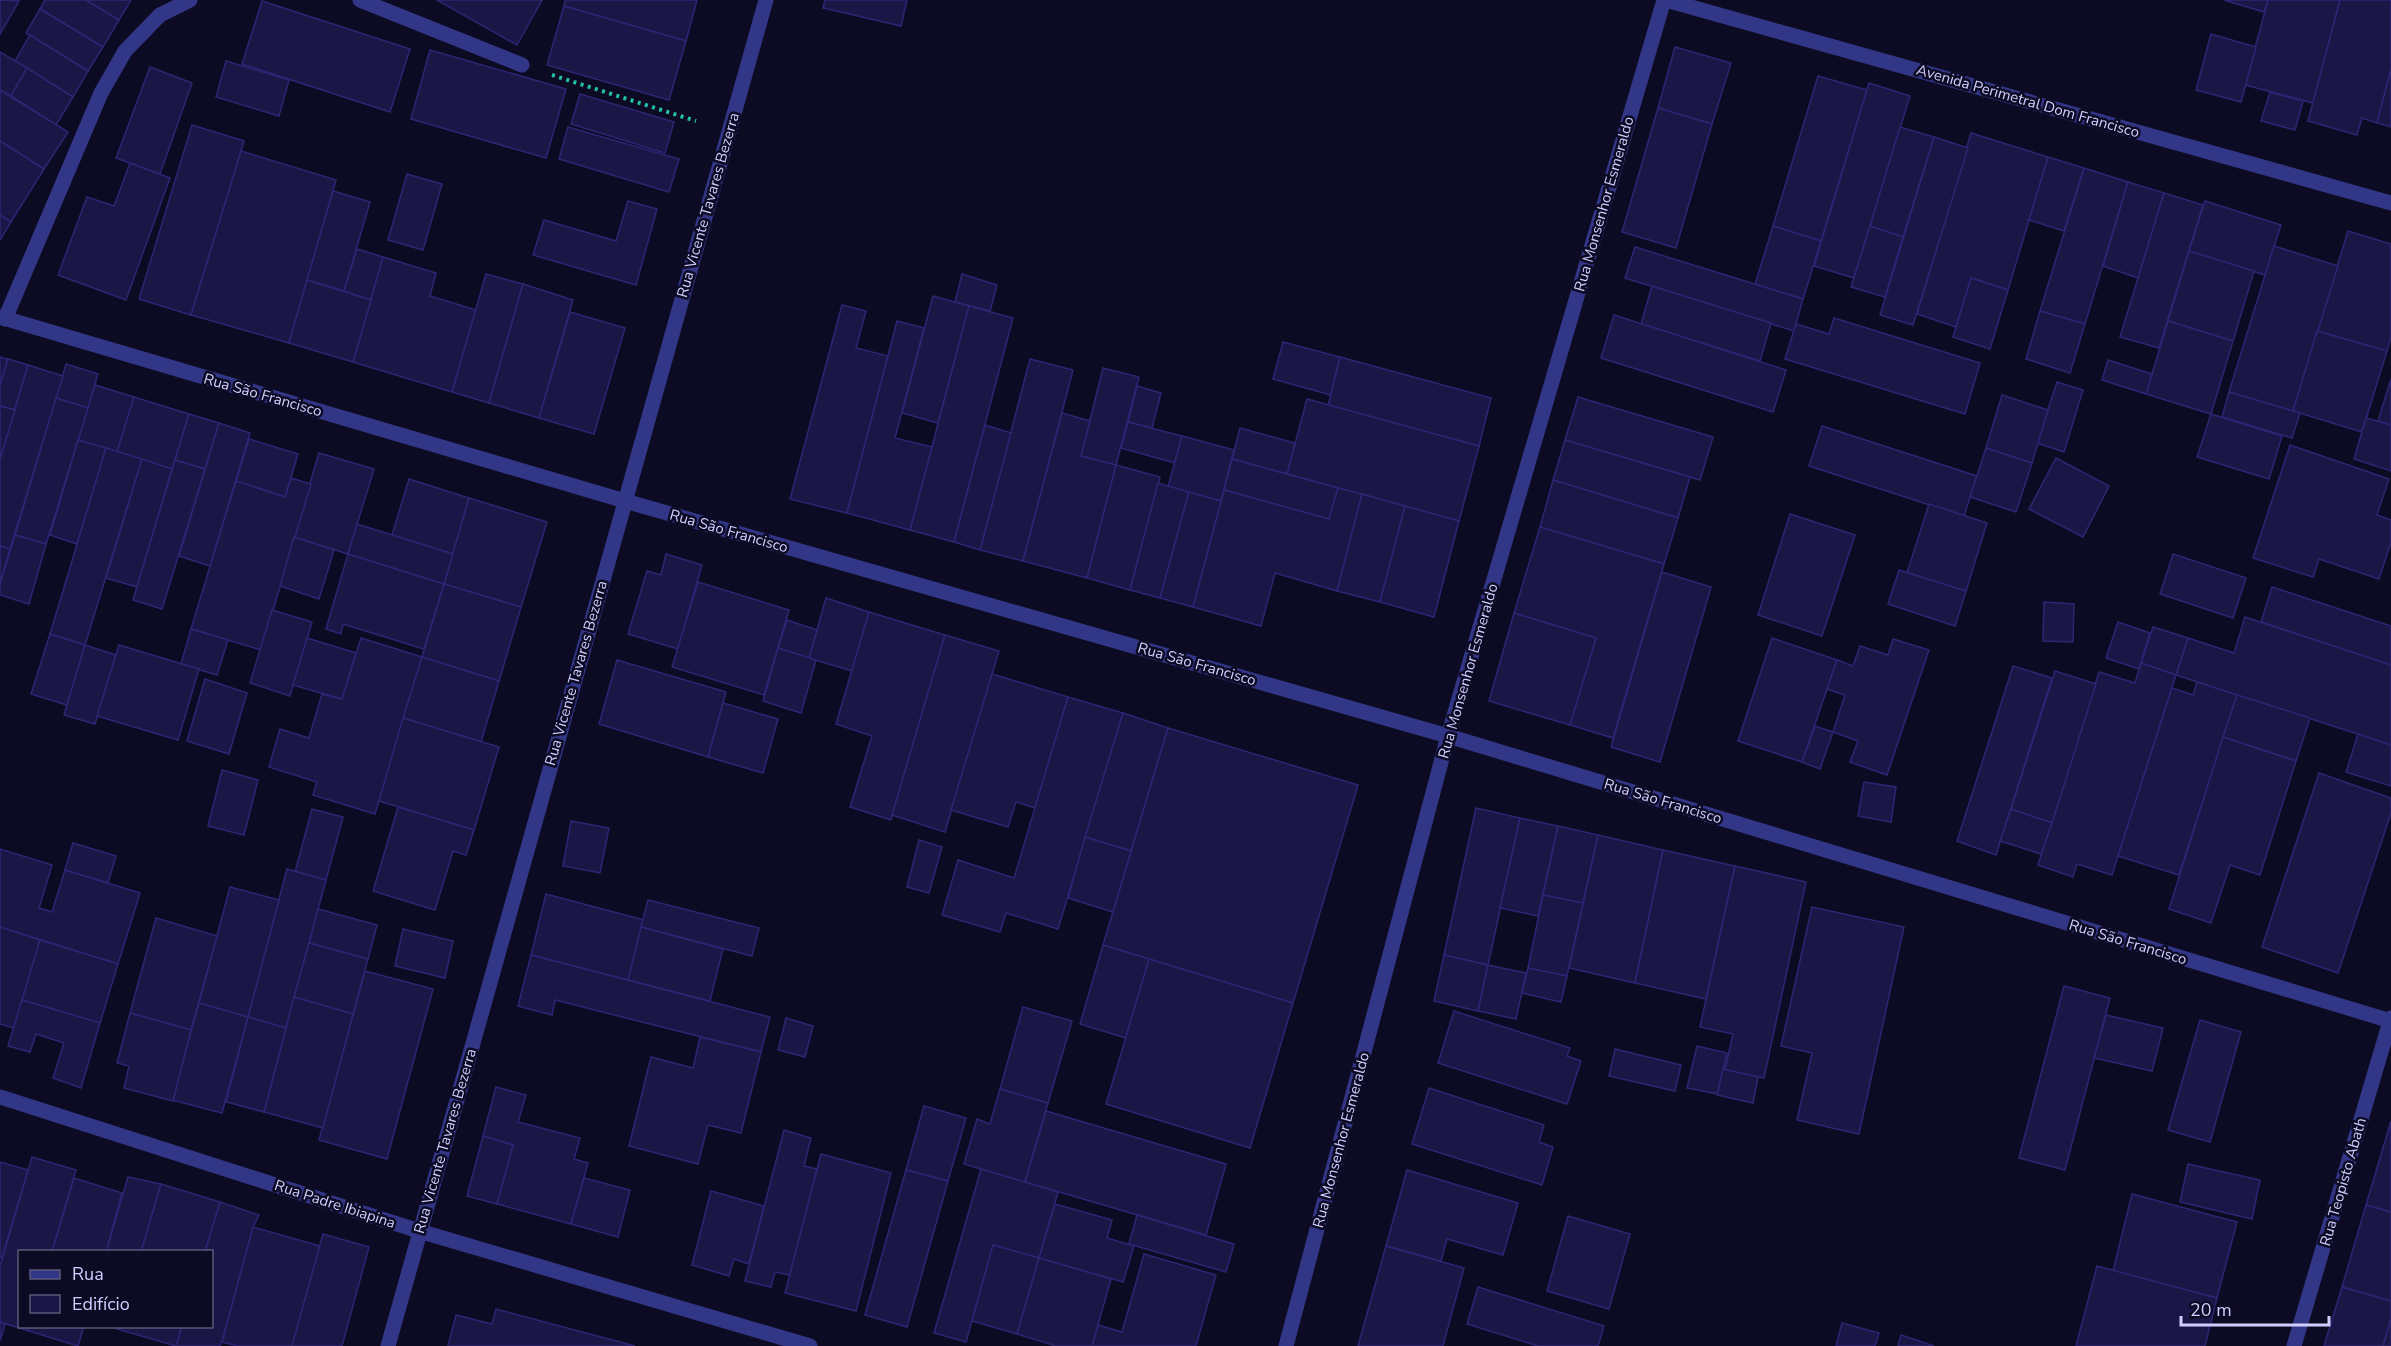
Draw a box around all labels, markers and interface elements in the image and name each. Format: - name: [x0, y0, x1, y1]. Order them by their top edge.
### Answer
- street label: Avenida Perimetral Dom Francisco: [1914, 60, 2142, 142]
- street label: Rua Vicente Tavares Bezerra: [672, 110, 744, 300]
- street label: Rua Monsenhor Esmeraldo: [1569, 114, 1639, 294]
- street label: Rua São Francisco: [201, 369, 325, 421]
- street label: Rua São Francisco: [667, 505, 791, 557]
- street label: Rua Vicente Tavares Bezerra: [540, 578, 612, 768]
- street label: Rua Monsenhor Esmeraldo: [1433, 581, 1503, 761]
- street label: Rua São Francisco: [1135, 638, 1259, 690]
- street label: Rua São Francisco: [1602, 774, 1724, 828]
- street label: Rua São Francisco: [2067, 915, 2189, 969]
- street label: Rua Vicente Tavares Bezerra: [409, 1046, 481, 1236]
- street label: Rua Monsenhor Esmeraldo: [1308, 1050, 1374, 1230]
- street label: Rua Teopisto Abath: [2315, 1116, 2371, 1248]
- street label: Rua Padre Ibiapina: [272, 1175, 398, 1233]
- legend: [18, 1250, 213, 1328]
- text: Rua: [72, 1262, 104, 1286]
- scale bar: [2181, 1289, 2330, 1327]
- text: Edifício: [72, 1292, 130, 1316]
- text: 20 m: [2190, 1298, 2232, 1322]

